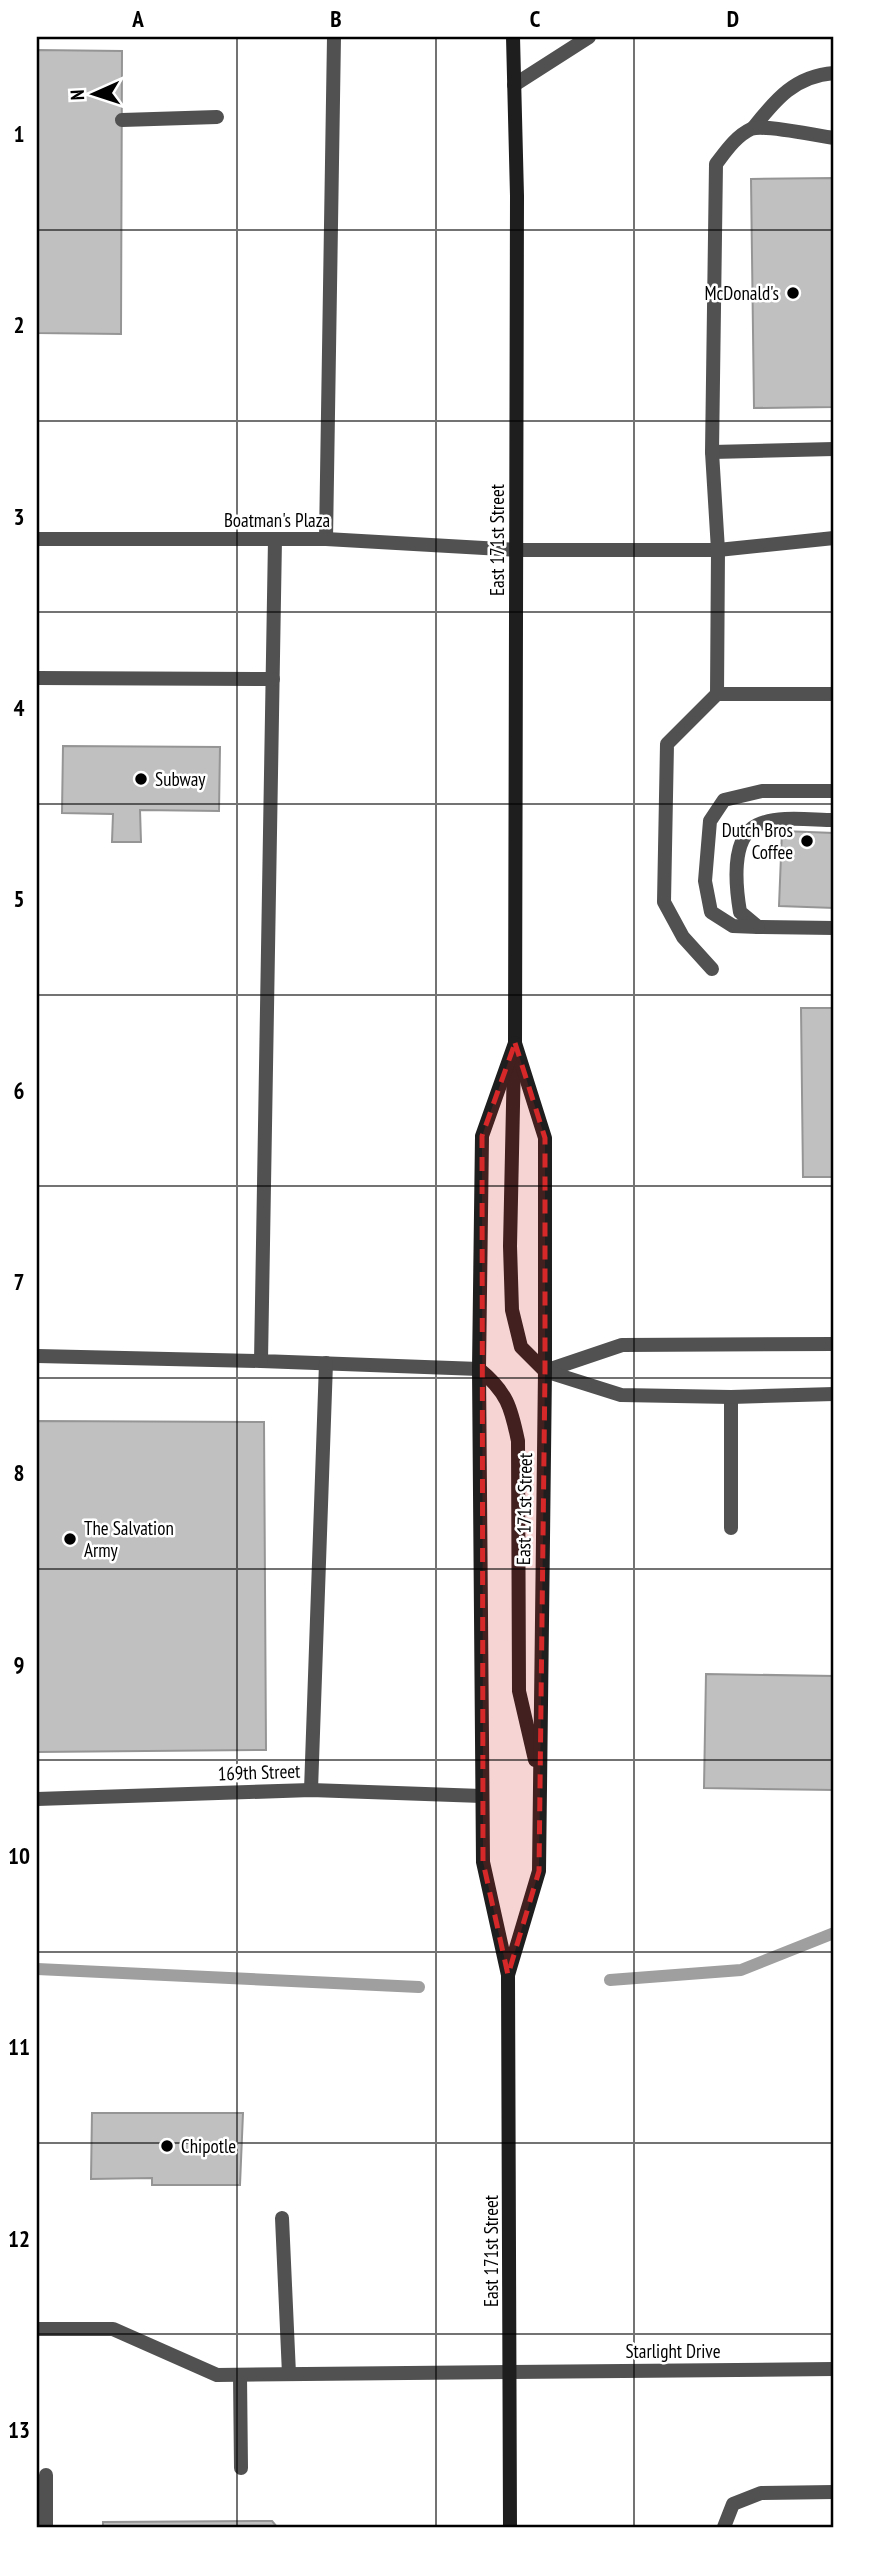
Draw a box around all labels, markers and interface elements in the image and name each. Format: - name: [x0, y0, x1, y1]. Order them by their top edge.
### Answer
- text: A: [131, 4, 144, 33]
- text: B: [330, 4, 342, 33]
- text: C: [530, 4, 541, 33]
- text: D: [727, 4, 739, 33]
- north arrow: [60, 60, 130, 130]
- text: N: [65, 89, 89, 101]
- text: 1: [14, 119, 25, 148]
- place label: McDonald's: [704, 281, 779, 305]
- marker: McDonald's: [785, 285, 801, 301]
- text: 2: [14, 310, 25, 339]
- street label: East 171st Street: [485, 483, 509, 596]
- text: 3: [14, 502, 25, 531]
- street label: Boatman's Plaza: [224, 508, 330, 532]
- text: 4: [14, 693, 25, 722]
- place label: Subway: [155, 767, 206, 791]
- marker: Subway: [133, 771, 149, 787]
- place label: Dutch Bros Coffee: [722, 818, 793, 864]
- marker: Dutch Bros Coffee: [799, 833, 815, 849]
- text: 5: [14, 884, 25, 913]
- text: 6: [14, 1076, 25, 1105]
- text: 7: [14, 1267, 25, 1296]
- street label: East 171st Street: [511, 1452, 537, 1565]
- text: 8: [14, 1458, 25, 1487]
- place label: The Salvation Army: [84, 1516, 174, 1562]
- marker: The Salvation Army: [62, 1531, 78, 1547]
- text: 9: [14, 1650, 25, 1679]
- street label: 169th Street: [217, 1759, 301, 1785]
- text: 10: [8, 1841, 30, 1870]
- text: 11: [8, 2032, 30, 2061]
- place label: Chipotle: [181, 2134, 236, 2158]
- marker: Chipotle: [159, 2138, 175, 2154]
- street label: East 171st Street: [479, 2194, 503, 2307]
- text: 12: [8, 2224, 30, 2253]
- street label: Starlight Drive: [625, 2339, 721, 2363]
- text: 13: [8, 2415, 30, 2444]

